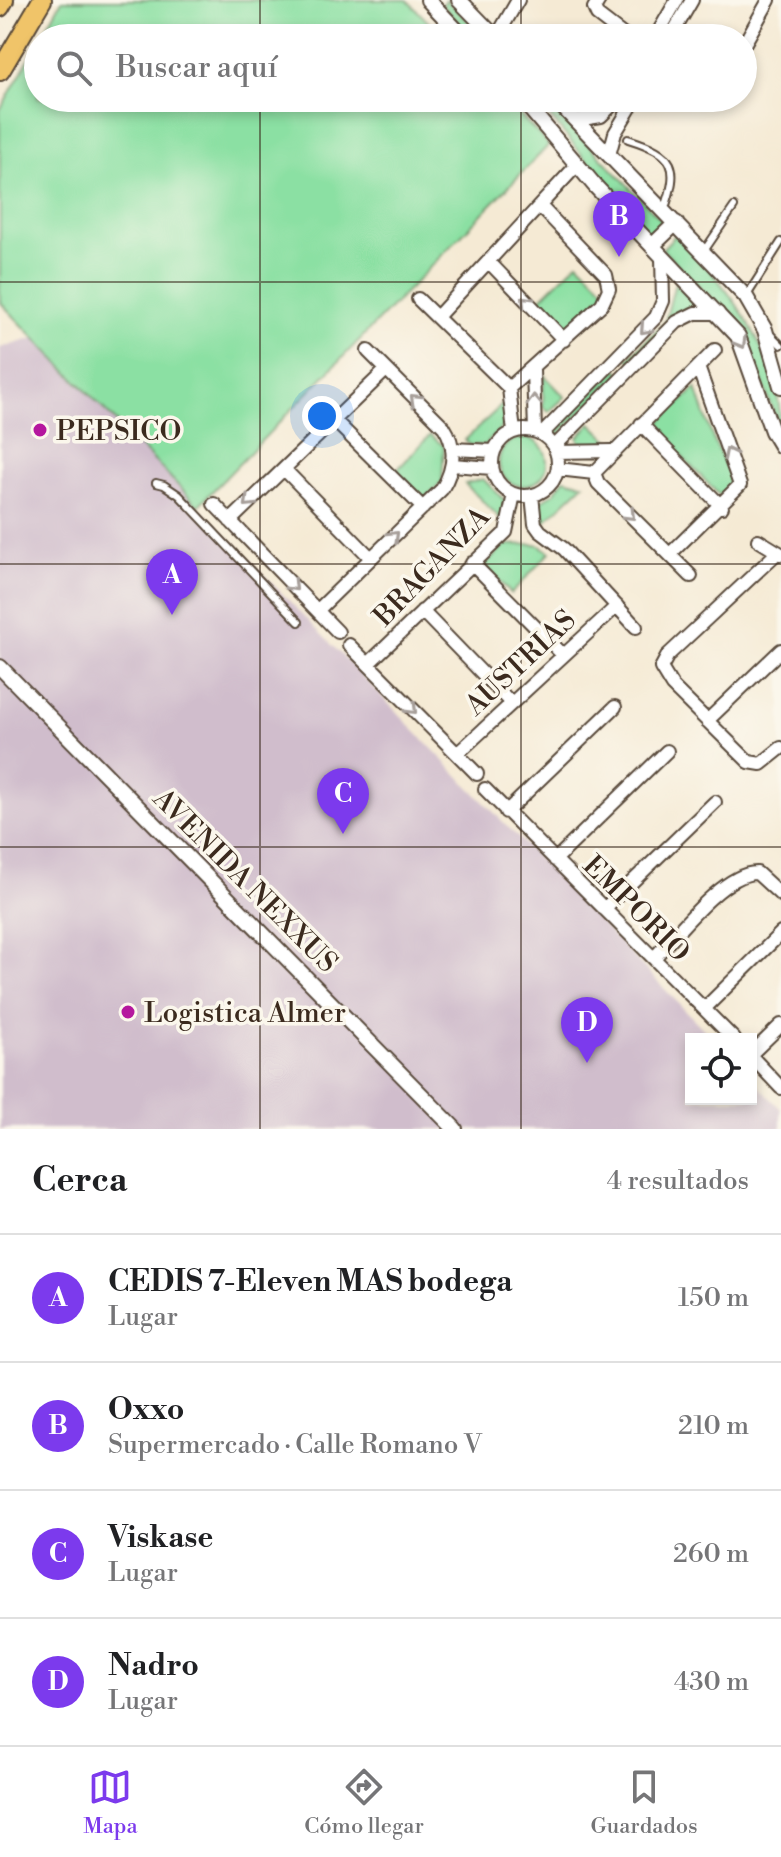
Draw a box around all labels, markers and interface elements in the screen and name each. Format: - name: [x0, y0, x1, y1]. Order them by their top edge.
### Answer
- search box: [24, 24, 757, 112]
- icon: search: [52, 46, 96, 90]
- text: Buscar aquí: [116, 49, 278, 87]
- pin: B: [593, 191, 645, 257]
- one-way arrow: [521, 296, 536, 310]
- one-way arrow: [640, 320, 654, 335]
- one-way arrow: [731, 335, 746, 349]
- one-way arrow: [410, 393, 424, 408]
- one-way arrow: [526, 393, 543, 406]
- your location: [302, 396, 342, 436]
- place label: PEPSICO: [56, 414, 181, 449]
- marker: PEPSICO: [31, 421, 49, 439]
- one-way arrow: [724, 446, 739, 461]
- one-way arrow: [244, 493, 259, 507]
- street label: BRAGANZA: [366, 499, 498, 635]
- one-way arrow: [621, 506, 635, 520]
- one-way arrow: [384, 532, 399, 546]
- pin: A: [146, 549, 198, 615]
- one-way arrow: [284, 577, 298, 591]
- street label: AUSTRIAS: [458, 603, 584, 724]
- one-way arrow: [403, 700, 418, 714]
- pin: C: [317, 768, 369, 834]
- street label: AVENIDA NEXXUS: [145, 781, 344, 981]
- street label: EMPORIO: [575, 848, 697, 970]
- place label: Logistica Almer: [144, 996, 346, 1031]
- pin: D: [561, 997, 613, 1063]
- marker: Logistica Almer: [119, 1003, 137, 1021]
- map controls: [685, 1033, 757, 1105]
- button: locate: [685, 1033, 757, 1105]
- text: Cerca: [32, 1160, 127, 1202]
- text: 4 resultados: [607, 1165, 749, 1197]
- text: CEDIS 7-Eleven MAS bodega: [108, 1263, 513, 1301]
- text: A: [49, 1282, 67, 1314]
- text: 150 m: [678, 1282, 749, 1314]
- text: Lugar: [108, 1301, 178, 1333]
- text: Oxxo: [108, 1391, 184, 1429]
- text: B: [48, 1410, 68, 1442]
- text: 210 m: [678, 1410, 749, 1442]
- text: Supermercado · Calle Romano V: [108, 1429, 482, 1461]
- text: Viskase: [108, 1519, 213, 1557]
- text: C: [49, 1538, 67, 1570]
- text: 260 m: [673, 1538, 749, 1570]
- text: Lugar: [108, 1557, 178, 1589]
- text: Nadro: [108, 1647, 199, 1685]
- text: D: [48, 1666, 68, 1698]
- text: 430 m: [674, 1666, 749, 1698]
- text: Lugar: [108, 1685, 178, 1717]
- tab: Mapa: [83, 1765, 138, 1840]
- tab: Cómo llegar: [304, 1765, 424, 1840]
- tab: Guardados: [590, 1765, 698, 1840]

